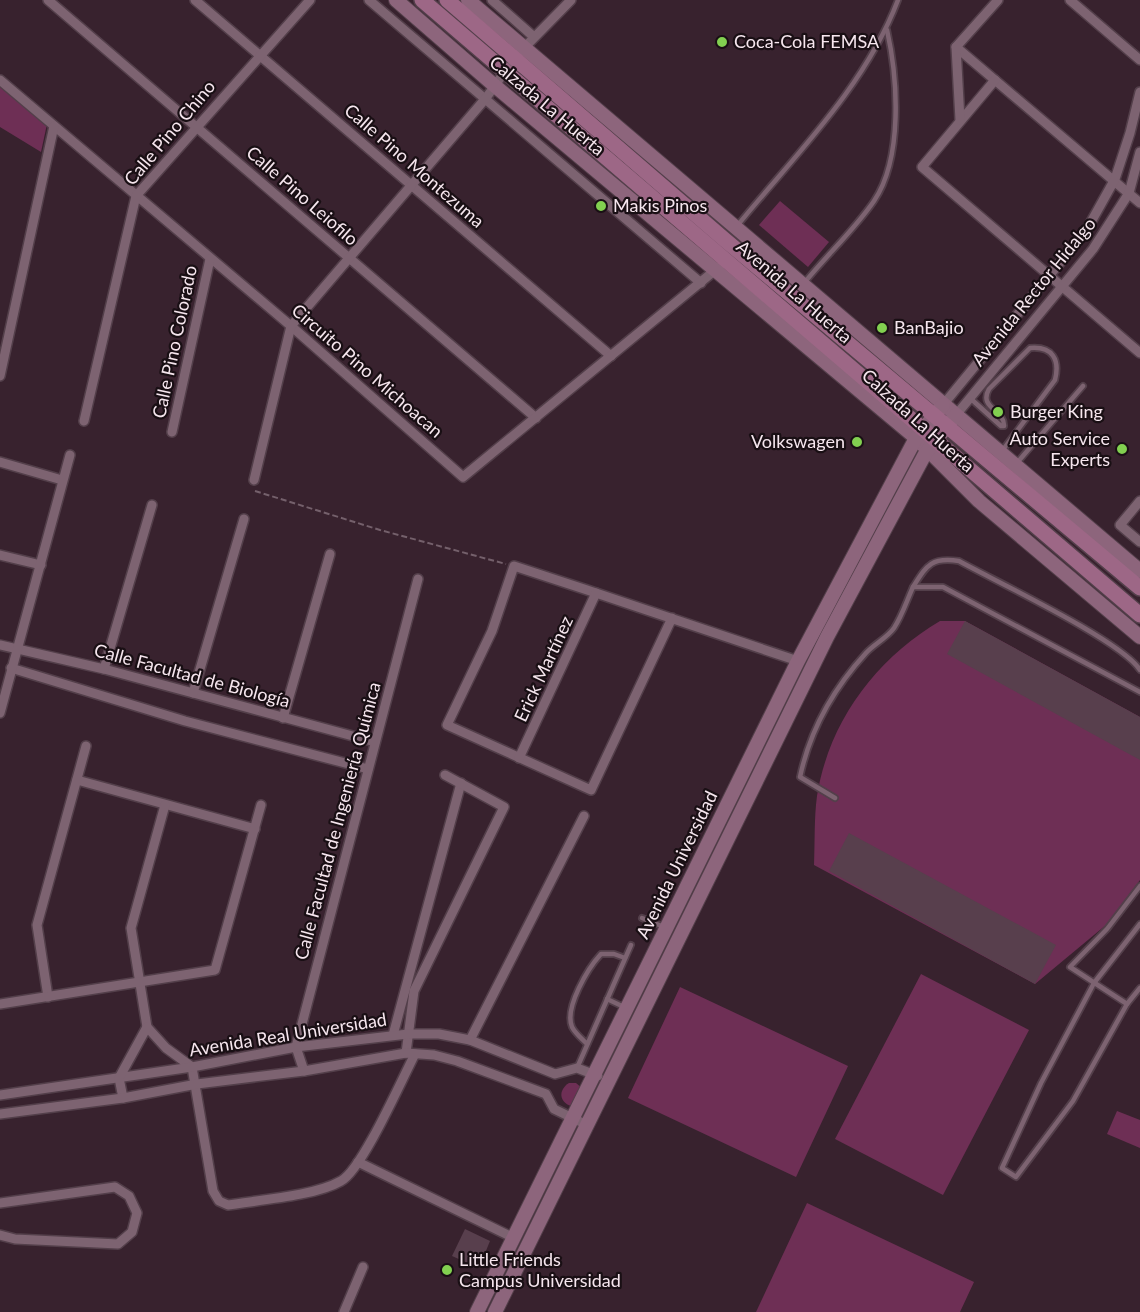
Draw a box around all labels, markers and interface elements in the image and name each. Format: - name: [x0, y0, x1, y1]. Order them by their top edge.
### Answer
- place label: Coca-Cola FEMSA: [734, 30, 880, 52]
- marker: Coca-Cola FEMSA: [715, 35, 729, 49]
- street label: Calzada La Huerta: [485, 51, 610, 160]
- street label: Calle Pino Chino: [119, 75, 219, 189]
- street label: Calle Pino Montezuma: [340, 99, 489, 232]
- street label: Calle Pino Leiofilo: [242, 141, 363, 250]
- place label: Makis Pinos: [613, 194, 708, 216]
- marker: Makis Pinos: [594, 199, 608, 213]
- street label: Avenida Rector Hidalgo: [967, 213, 1100, 370]
- street label: Avenida La Huerta: [732, 235, 857, 347]
- street label: Calle Pino Colorado: [147, 263, 201, 420]
- street label: Circuito Pino Michoacan: [288, 299, 448, 442]
- place label: BanBajio: [894, 316, 964, 338]
- marker: BanBajio: [875, 321, 889, 335]
- street label: Calzada La Huerta: [858, 364, 979, 477]
- place label: Burger King: [1010, 400, 1103, 422]
- marker: Burger King: [991, 405, 1005, 419]
- place label: Auto Service Experts: [1009, 427, 1110, 470]
- place label: Volkswagen: [751, 430, 845, 452]
- marker: Volkswagen: [850, 435, 864, 449]
- marker: Auto Service Experts: [1115, 442, 1129, 456]
- street label: Erick Martínez: [509, 612, 577, 725]
- street label: Calle Facultad de Biología: [92, 638, 292, 712]
- street label: Calle Facultad de Ingenierίa Quίmica: [289, 679, 385, 962]
- street label: Avenida Universidad: [631, 787, 721, 942]
- street label: Avenida Real Universidad: [188, 1008, 388, 1060]
- place label: Little Friends Campus Universidad: [459, 1248, 621, 1291]
- marker: Little Friends Campus Universidad: [440, 1263, 454, 1277]

